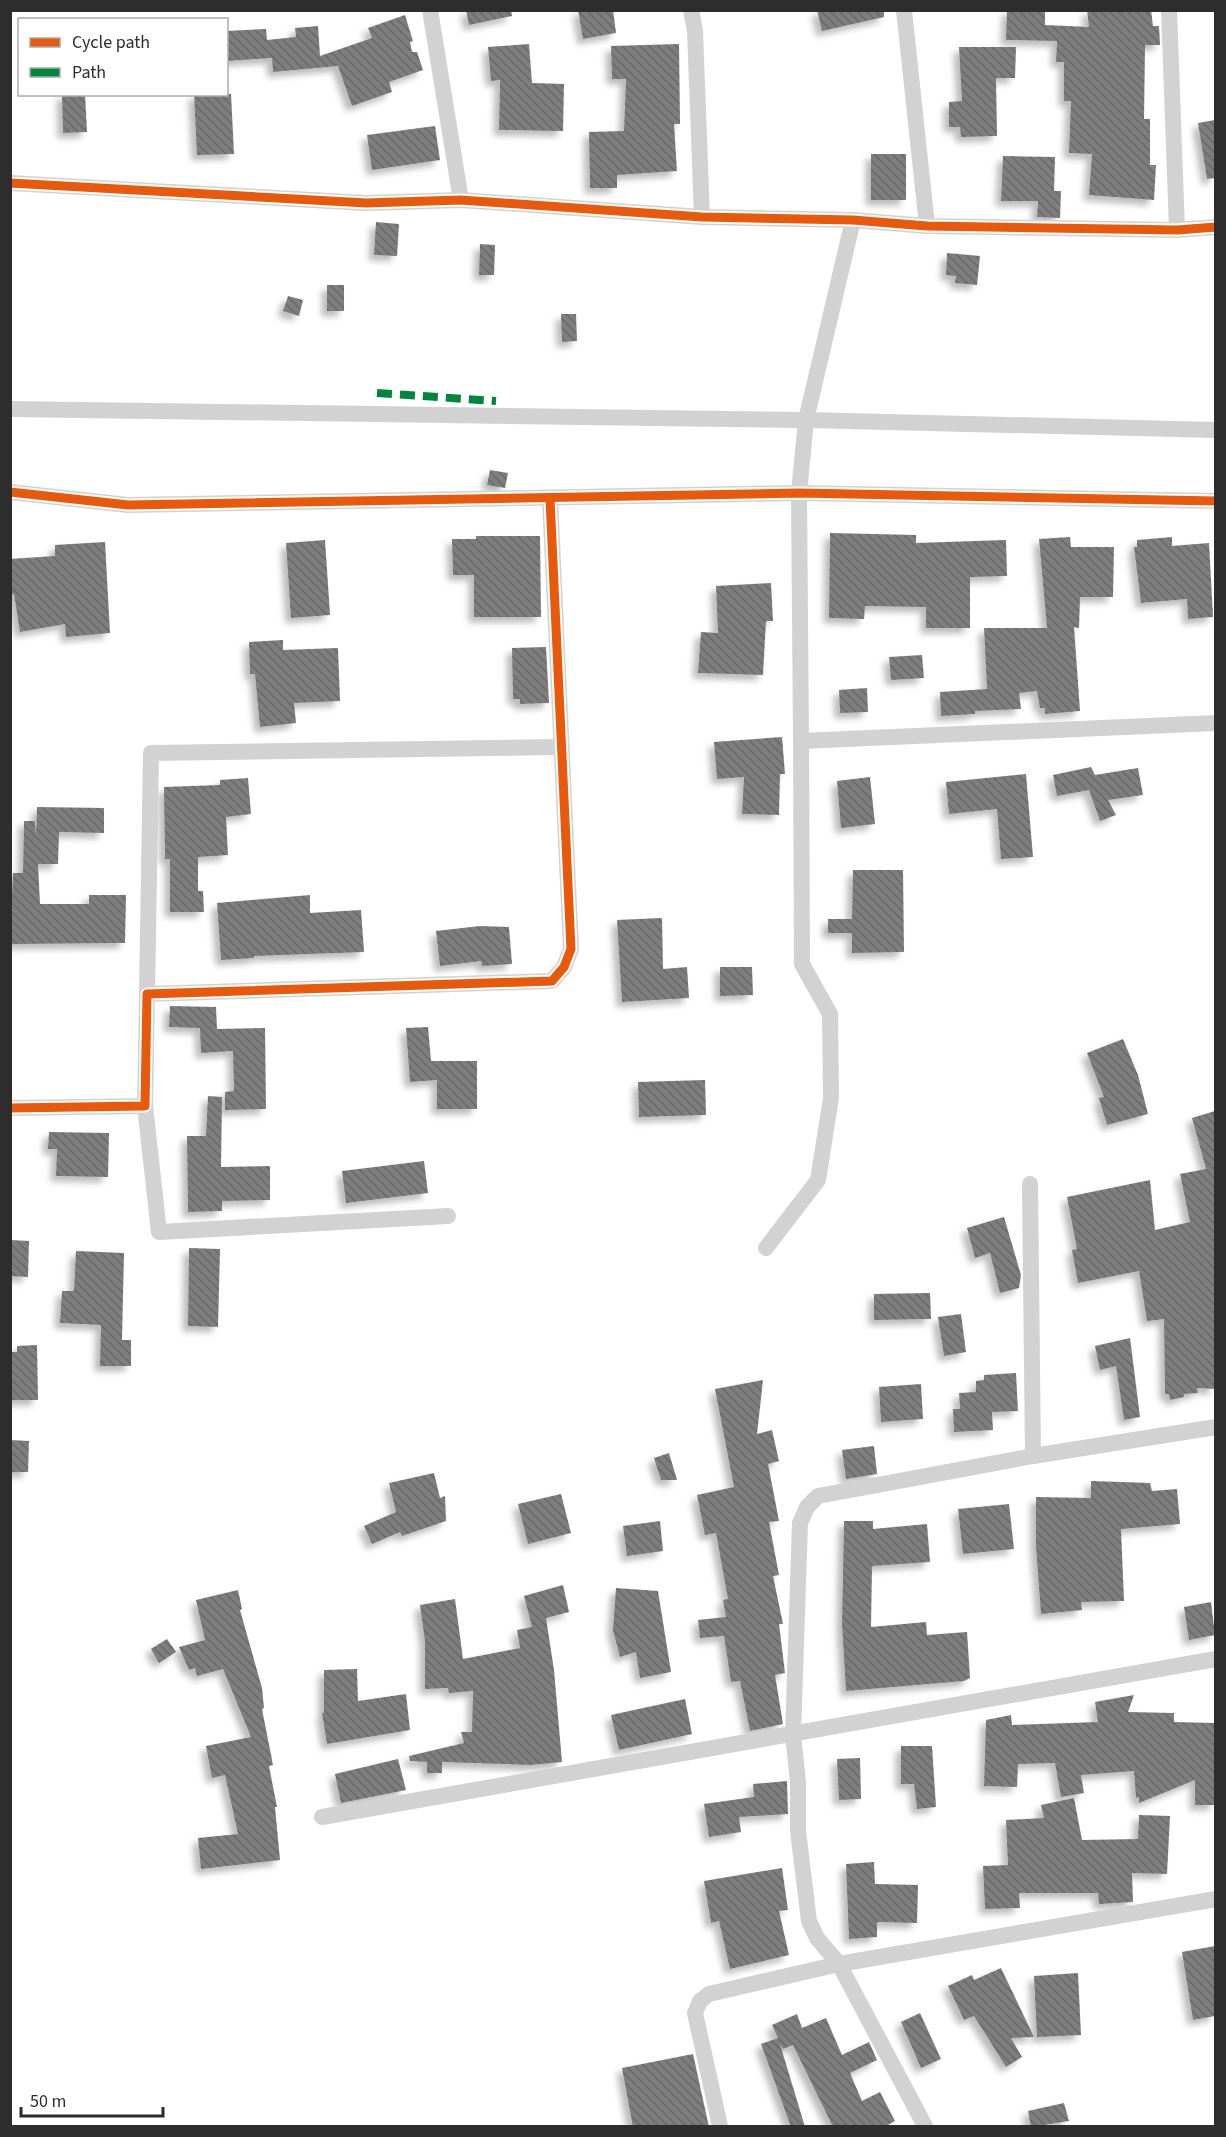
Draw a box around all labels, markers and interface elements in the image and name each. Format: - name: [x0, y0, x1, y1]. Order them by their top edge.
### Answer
- legend: [18, 18, 228, 96]
- text: Cycle path: [72, 30, 150, 55]
- text: Path: [72, 60, 106, 85]
- scale bar: [21, 2080, 164, 2118]
- text: 50 m: [30, 2089, 66, 2114]

